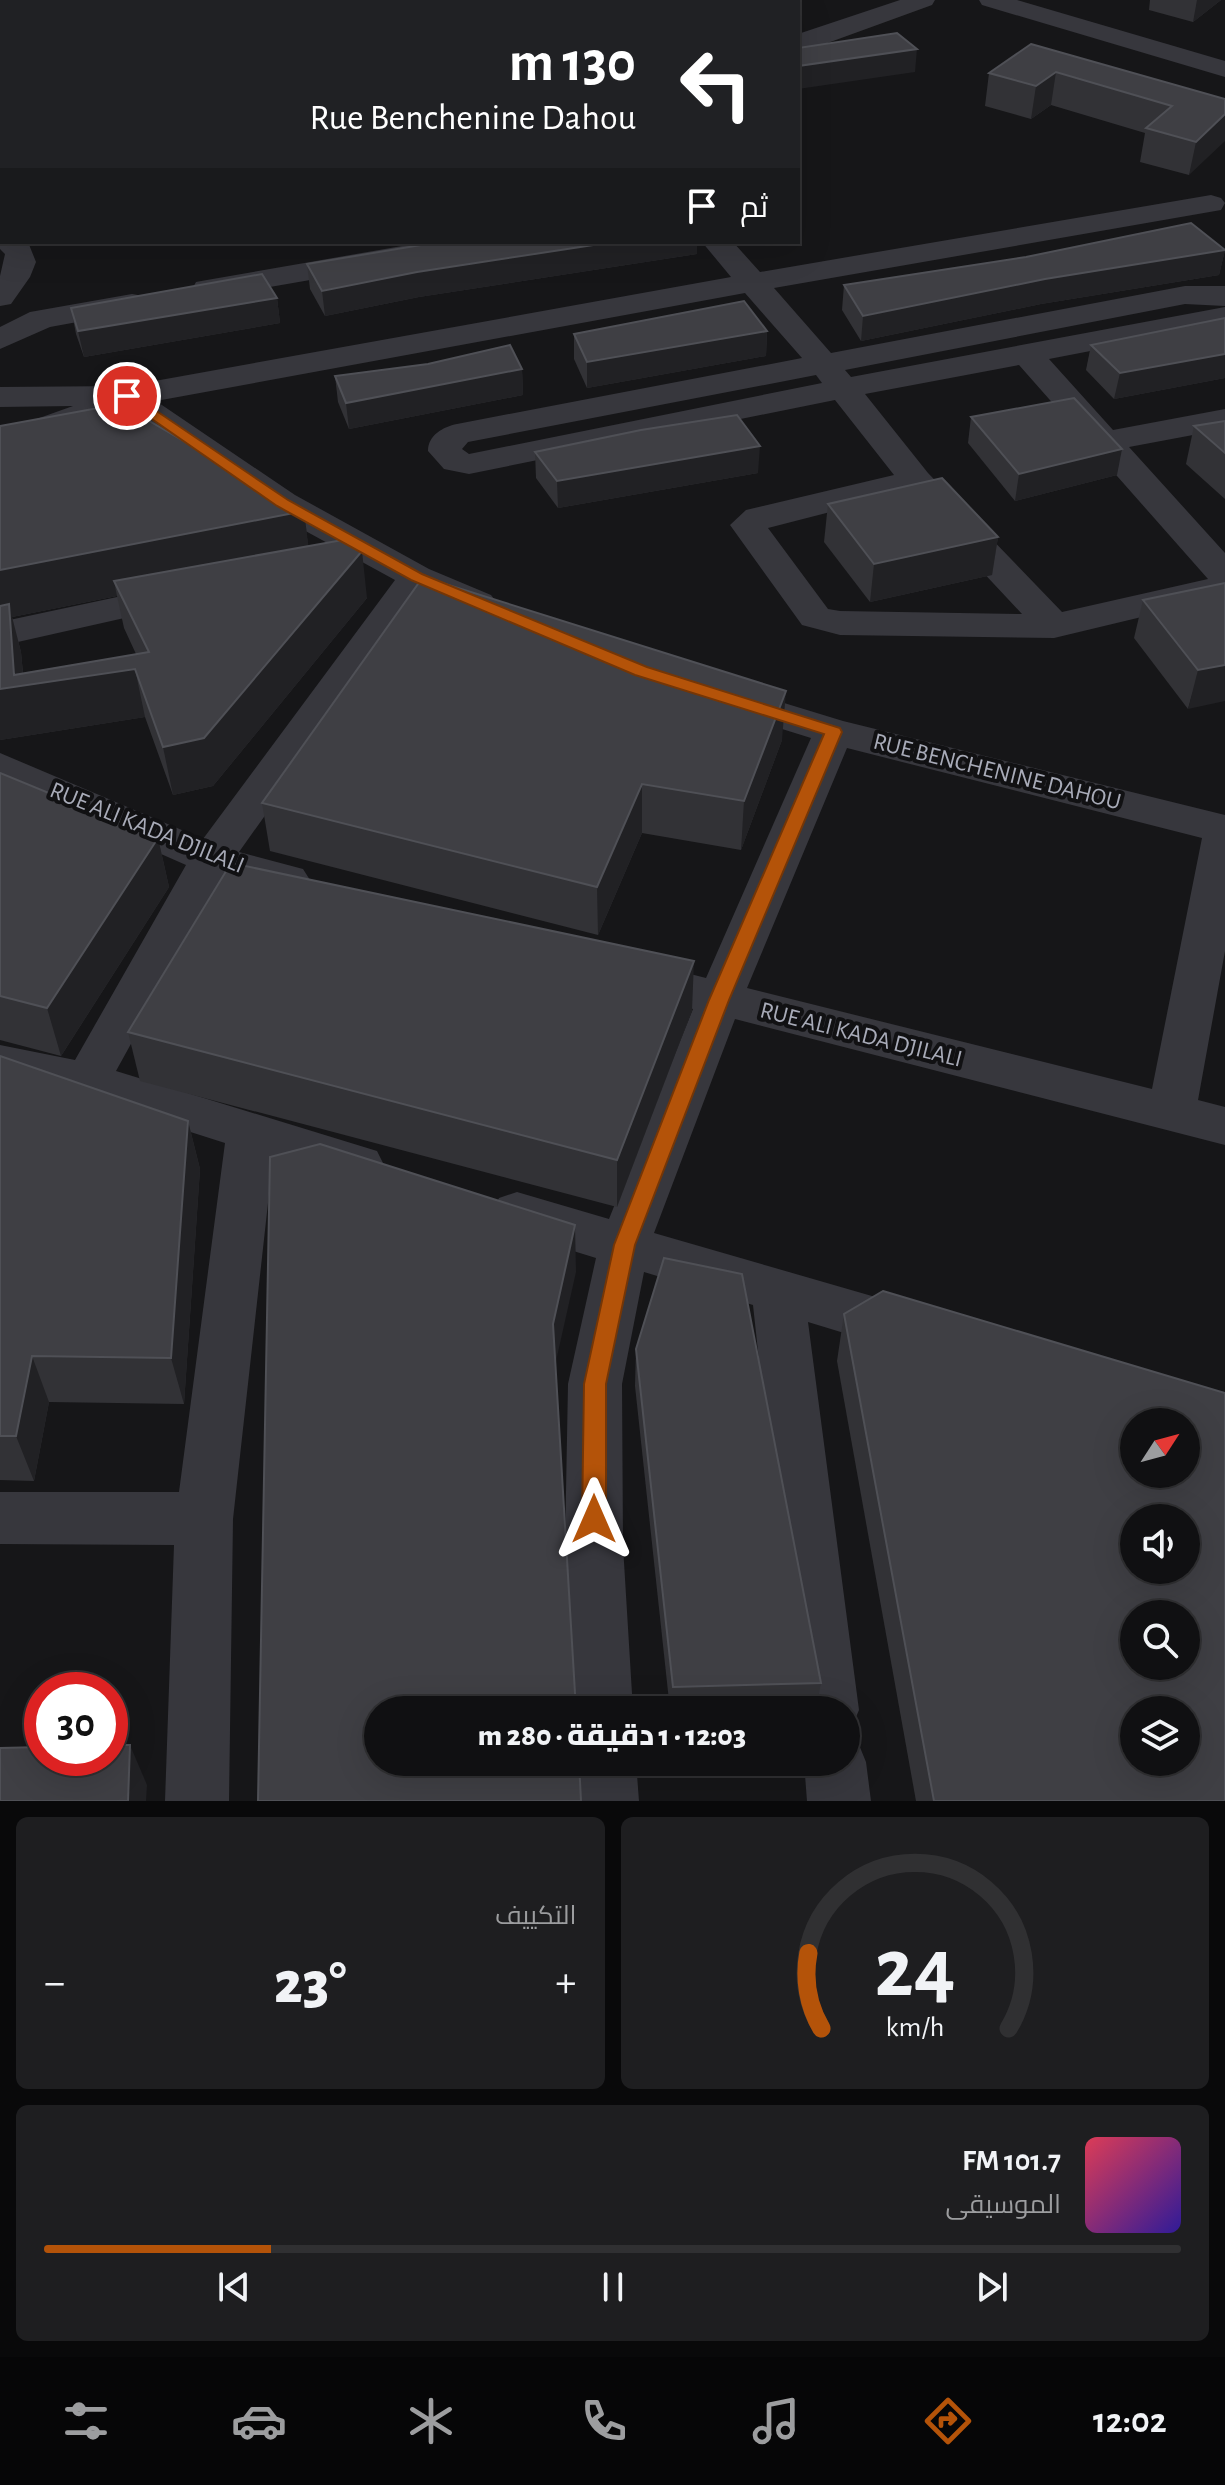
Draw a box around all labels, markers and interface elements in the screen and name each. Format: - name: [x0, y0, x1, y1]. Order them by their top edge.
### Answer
- icon: left: [664, 32, 768, 136]
- text: 130 m: [509, 35, 636, 91]
- text: Rue Benchenine Dahou: [310, 100, 636, 136]
- icon: arrive: [680, 184, 724, 228]
- text: ثم: [740, 193, 768, 223]
- pin: [93, 362, 161, 430]
- icon: arrive: [105, 374, 149, 418]
- street label: RUE BENCHENINE DAHOU: [871, 730, 1123, 814]
- street label: RUE ALI KADA DJILALI: [46, 778, 248, 878]
- street label: RUE ALI KADA DJILALI: [758, 998, 964, 1072]
- north arrow: [1120, 1408, 1200, 1488]
- map controls: [1120, 1408, 1200, 1776]
- position arrow: [552, 1477, 636, 1561]
- button: sound: [1120, 1504, 1200, 1584]
- button: search: [1120, 1600, 1200, 1680]
- speed limit sign: 30: [24, 1672, 128, 1776]
- button: layers: [1120, 1696, 1200, 1776]
- text: 12:03 · 1 دقيقة · 280 m: [478, 1721, 746, 1751]
- text: التكييف: [495, 1903, 577, 1929]
- text: 24: [874, 1928, 955, 2012]
- text: 23°: [274, 1954, 347, 2014]
- text: −: [44, 1961, 65, 2005]
- text: +: [555, 1961, 576, 2005]
- text: km/h: [885, 2013, 944, 2042]
- text: 101.7 FM: [962, 2146, 1061, 2176]
- text: الموسيقى: [946, 2192, 1061, 2218]
- icon: previous: [212, 2265, 256, 2309]
- icon: pause: [591, 2265, 635, 2309]
- icon: next: [970, 2265, 1014, 2309]
- icon: filters: [58, 2393, 114, 2449]
- icon: car: [231, 2393, 287, 2449]
- icon: climate: [403, 2393, 459, 2449]
- icon: phone: [576, 2393, 632, 2449]
- icon: music: [748, 2393, 804, 2449]
- icon: directions: [920, 2393, 976, 2449]
- text: 12:02: [1093, 2403, 1167, 2439]

